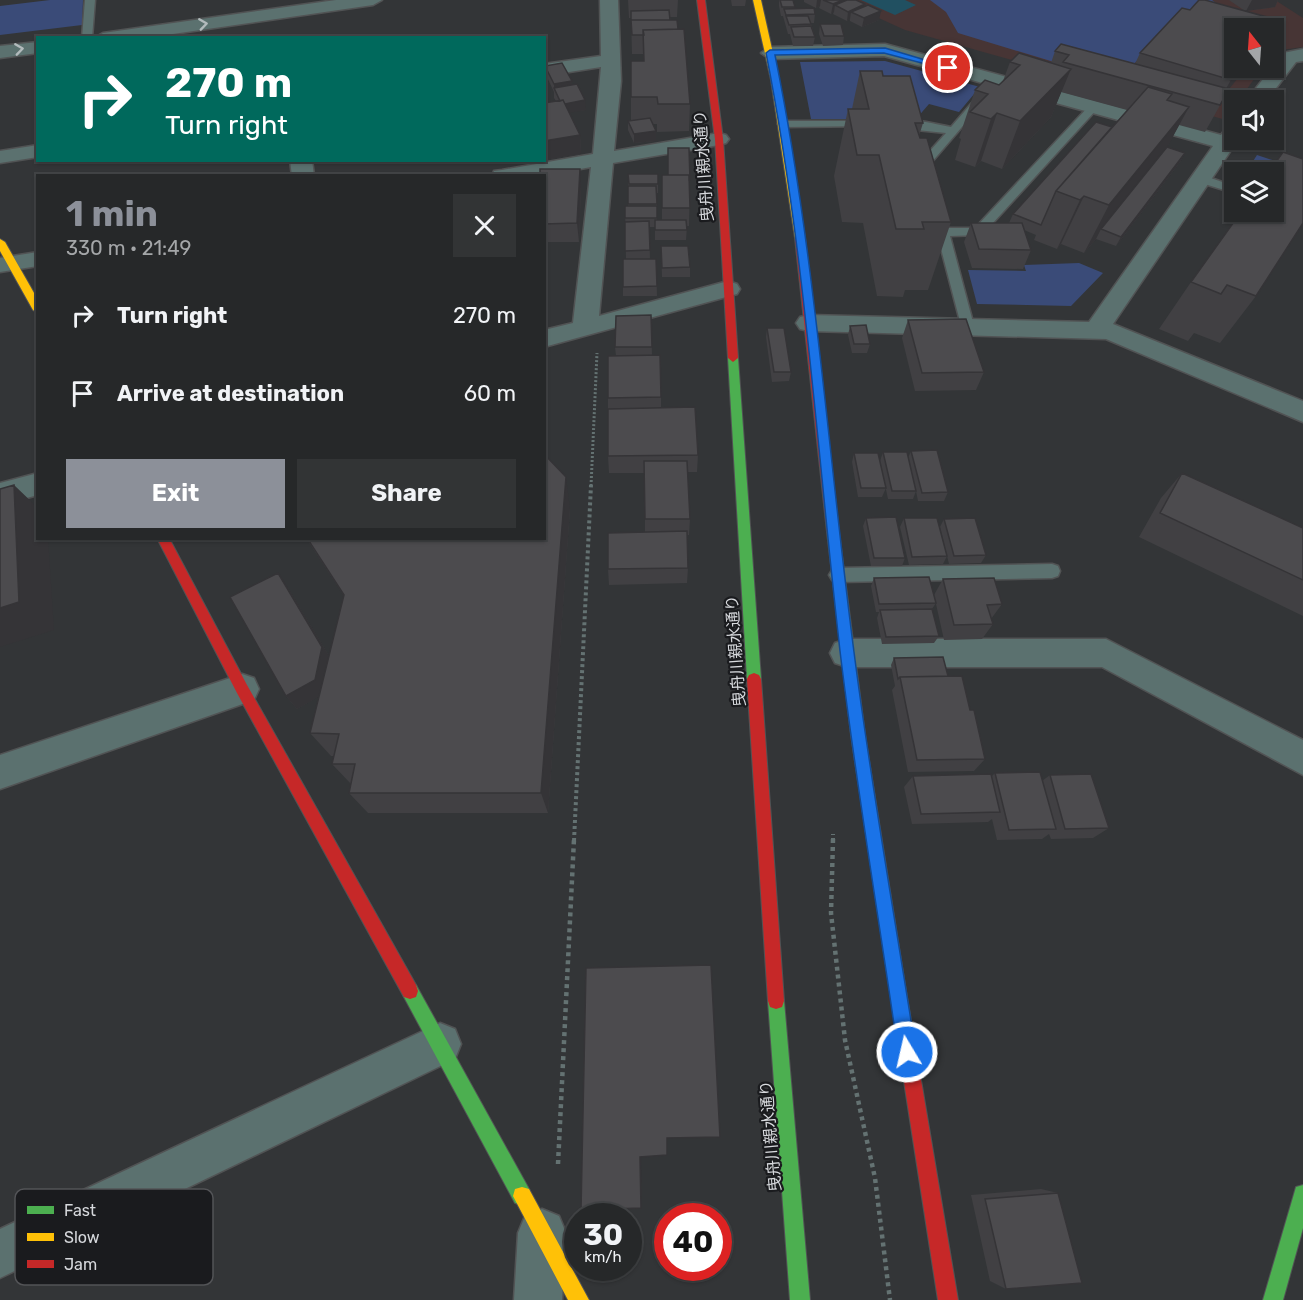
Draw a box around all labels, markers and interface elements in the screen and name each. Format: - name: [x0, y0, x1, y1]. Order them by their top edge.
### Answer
- one-way arrow: [198, 18, 207, 30]
- north arrow: [1224, 18, 1284, 78]
- map controls: [1224, 18, 1284, 222]
- pin: [922, 42, 973, 93]
- one-way arrow: [14, 44, 23, 56]
- icon: arrive: [931, 51, 964, 84]
- text: 270 m: [165, 58, 292, 108]
- icon: right: [66, 60, 144, 138]
- button: sound: [1224, 90, 1284, 150]
- text: Turn right: [165, 109, 288, 141]
- street label: 曳舟川親水通り: [690, 109, 717, 222]
- button: layers: [1224, 162, 1284, 222]
- text: 1 min: [66, 192, 158, 235]
- button: close: [453, 194, 516, 257]
- text: 330 m · 21:49: [66, 236, 191, 260]
- icon: right: [66, 299, 99, 332]
- text: Turn right: [117, 302, 227, 329]
- text: 270 m: [453, 302, 516, 329]
- icon: arrive: [66, 377, 99, 410]
- text: Arrive at destination: [117, 380, 344, 407]
- text: 60 m: [464, 380, 516, 407]
- button: Exit: [66, 459, 285, 528]
- button: Share: [297, 459, 516, 528]
- street label: 曳舟川親水通り: [722, 594, 749, 707]
- position arrow: [875, 1020, 939, 1084]
- street label: 曳舟川親水通り: [756, 1079, 785, 1193]
- legend: [15, 1189, 213, 1285]
- text: Fast: [64, 1201, 96, 1220]
- speed limit sign: 40: [654, 1203, 732, 1281]
- text: 30: [583, 1217, 623, 1253]
- text: Slow: [64, 1228, 100, 1247]
- text: km/h: [584, 1248, 622, 1266]
- text: Jam: [64, 1255, 97, 1274]

